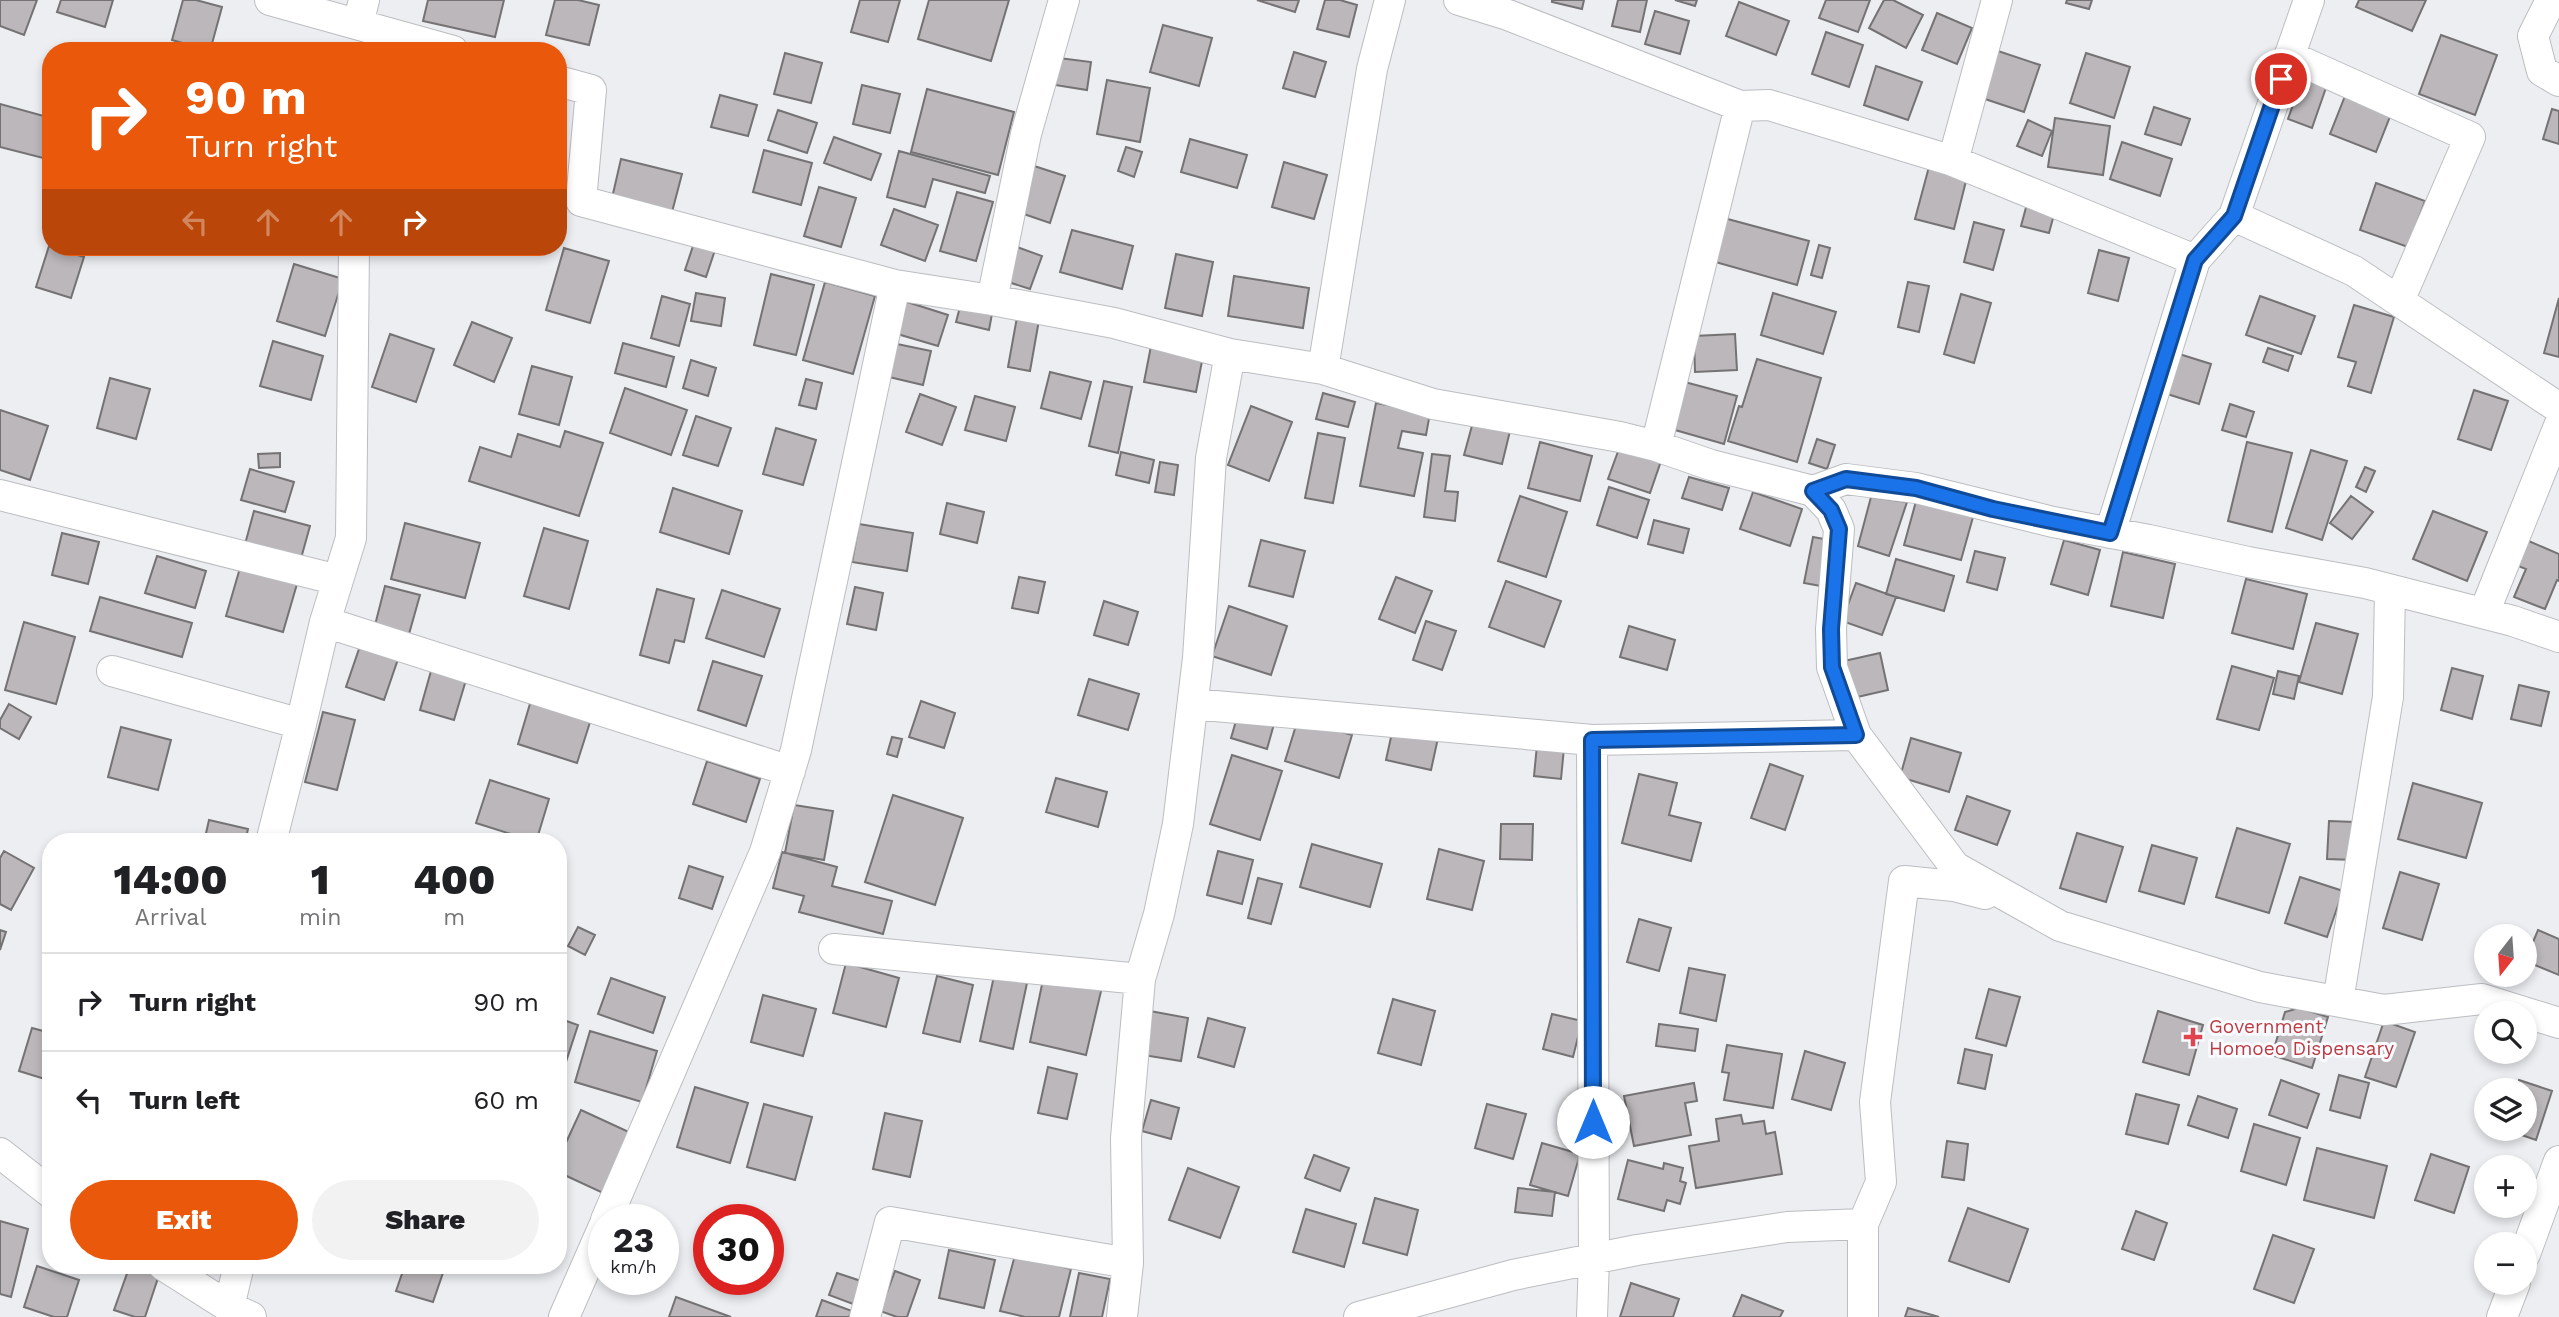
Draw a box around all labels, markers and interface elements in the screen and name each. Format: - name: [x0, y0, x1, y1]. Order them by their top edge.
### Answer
- pin: [2251, 49, 2311, 109]
- icon: arrive: [2262, 60, 2300, 98]
- text: 90 m: [185, 68, 307, 126]
- icon: right: [70, 70, 161, 161]
- text: Turn right: [185, 127, 337, 165]
- icon: left: [176, 203, 214, 241]
- icon: ahead: [249, 203, 287, 241]
- icon: ahead: [322, 203, 360, 241]
- icon: right: [395, 203, 433, 241]
- text: 14:00: [114, 855, 227, 904]
- text: 1: [311, 855, 330, 904]
- text: 400: [413, 855, 495, 904]
- text: Arrival: [135, 904, 206, 931]
- text: min: [299, 904, 341, 931]
- text: m: [443, 904, 465, 931]
- north arrow: [2474, 924, 2538, 987]
- map controls: [2474, 924, 2537, 1295]
- icon: right: [70, 983, 108, 1021]
- text: Turn right: [129, 987, 256, 1017]
- text: 90 m: [473, 987, 539, 1017]
- button: search: [2474, 1001, 2537, 1064]
- place label: Government Homoeo Dispensary: [2209, 1015, 2394, 1060]
- marker: Government Homoeo Dispensary: [2183, 1027, 2203, 1047]
- button: layers: [2474, 1078, 2537, 1141]
- icon: left: [70, 1081, 108, 1119]
- text: Turn left: [129, 1085, 240, 1115]
- text: 60 m: [473, 1085, 539, 1115]
- position arrow: [1556, 1085, 1630, 1159]
- button: +: [2474, 1155, 2537, 1218]
- button: Exit: [70, 1180, 298, 1260]
- button: Share: [312, 1180, 539, 1260]
- speed limit sign: 30: [693, 1204, 784, 1295]
- text: 23: [613, 1219, 654, 1261]
- button: −: [2474, 1232, 2537, 1295]
- text: km/h: [610, 1256, 657, 1277]

